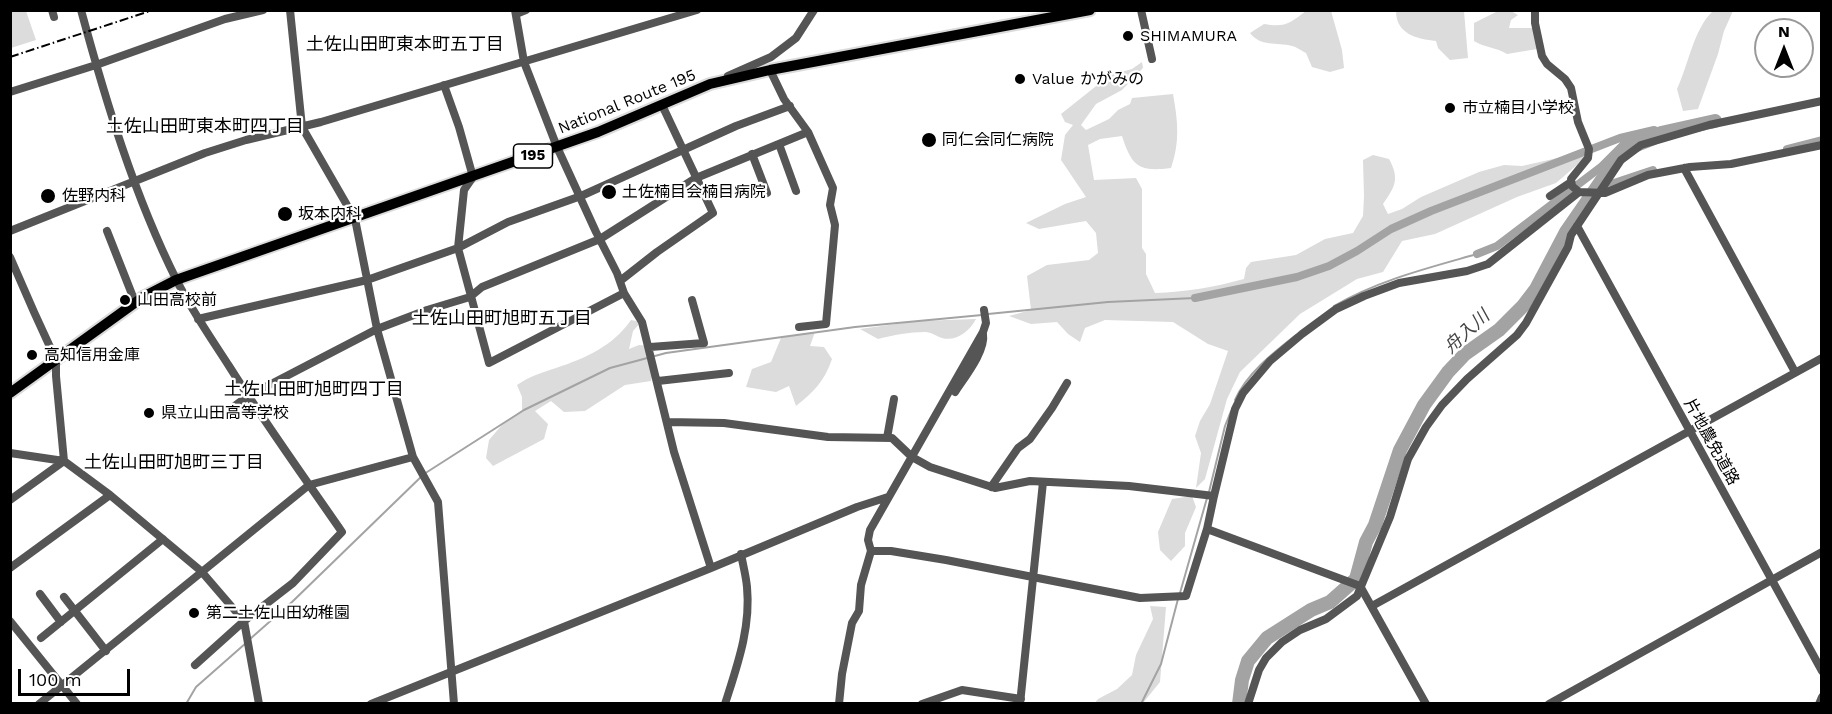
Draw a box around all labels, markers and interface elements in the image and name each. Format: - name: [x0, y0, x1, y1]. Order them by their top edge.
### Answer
- north arrow: [1754, 18, 1814, 78]
- text: N: [1778, 22, 1790, 41]
- place label: SHIMAMURA: [1140, 26, 1237, 46]
- marker: SHIMAMURA: [1121, 29, 1135, 43]
- district label: 土佐山田町東本町五丁目: [306, 34, 504, 56]
- street label: National Route 195: [555, 66, 699, 138]
- place label: Value かがみの: [1032, 69, 1144, 89]
- marker: Value かがみの: [1013, 72, 1027, 86]
- place label: 市立楠目小学校: [1462, 98, 1574, 118]
- marker: 市立楠目小学校: [1443, 101, 1457, 115]
- district label: 土佐山田町東本町四丁目: [106, 116, 304, 138]
- place label: 同仁会同仁病院: [942, 130, 1054, 150]
- marker: 同仁会同仁病院: [920, 131, 938, 149]
- road number: 195: [514, 144, 552, 168]
- place label: 土佐楠目会楠目病院: [622, 182, 766, 202]
- marker: 土佐楠目会楠目病院: [600, 183, 618, 201]
- place label: 佐野内科: [62, 186, 126, 206]
- marker: 佐野内科: [39, 187, 57, 205]
- place label: 坂本内科: [298, 204, 362, 224]
- marker: 坂本内科: [276, 205, 294, 223]
- place label: 山田高校前: [137, 290, 217, 310]
- marker: 山田高校前: [118, 293, 132, 307]
- water label: 舟入川: [1440, 306, 1494, 358]
- district label: 土佐山田町旭町五丁目: [412, 308, 592, 330]
- place label: 高知信用金庫: [44, 345, 140, 365]
- marker: 高知信用金庫: [25, 348, 39, 362]
- district label: 土佐山田町旭町四丁目: [224, 379, 404, 401]
- street label: 片地農免道路: [1679, 395, 1743, 489]
- place label: 県立山田高等学校: [161, 403, 289, 423]
- marker: 県立山田高等学校: [142, 406, 156, 420]
- district label: 土佐山田町旭町三丁目: [84, 452, 264, 474]
- place label: 第二土佐山田幼稚園: [206, 603, 350, 623]
- marker: 第二土佐山田幼稚園: [187, 606, 201, 620]
- scale bar: [21, 657, 134, 695]
- text: 100 m: [29, 669, 82, 690]

